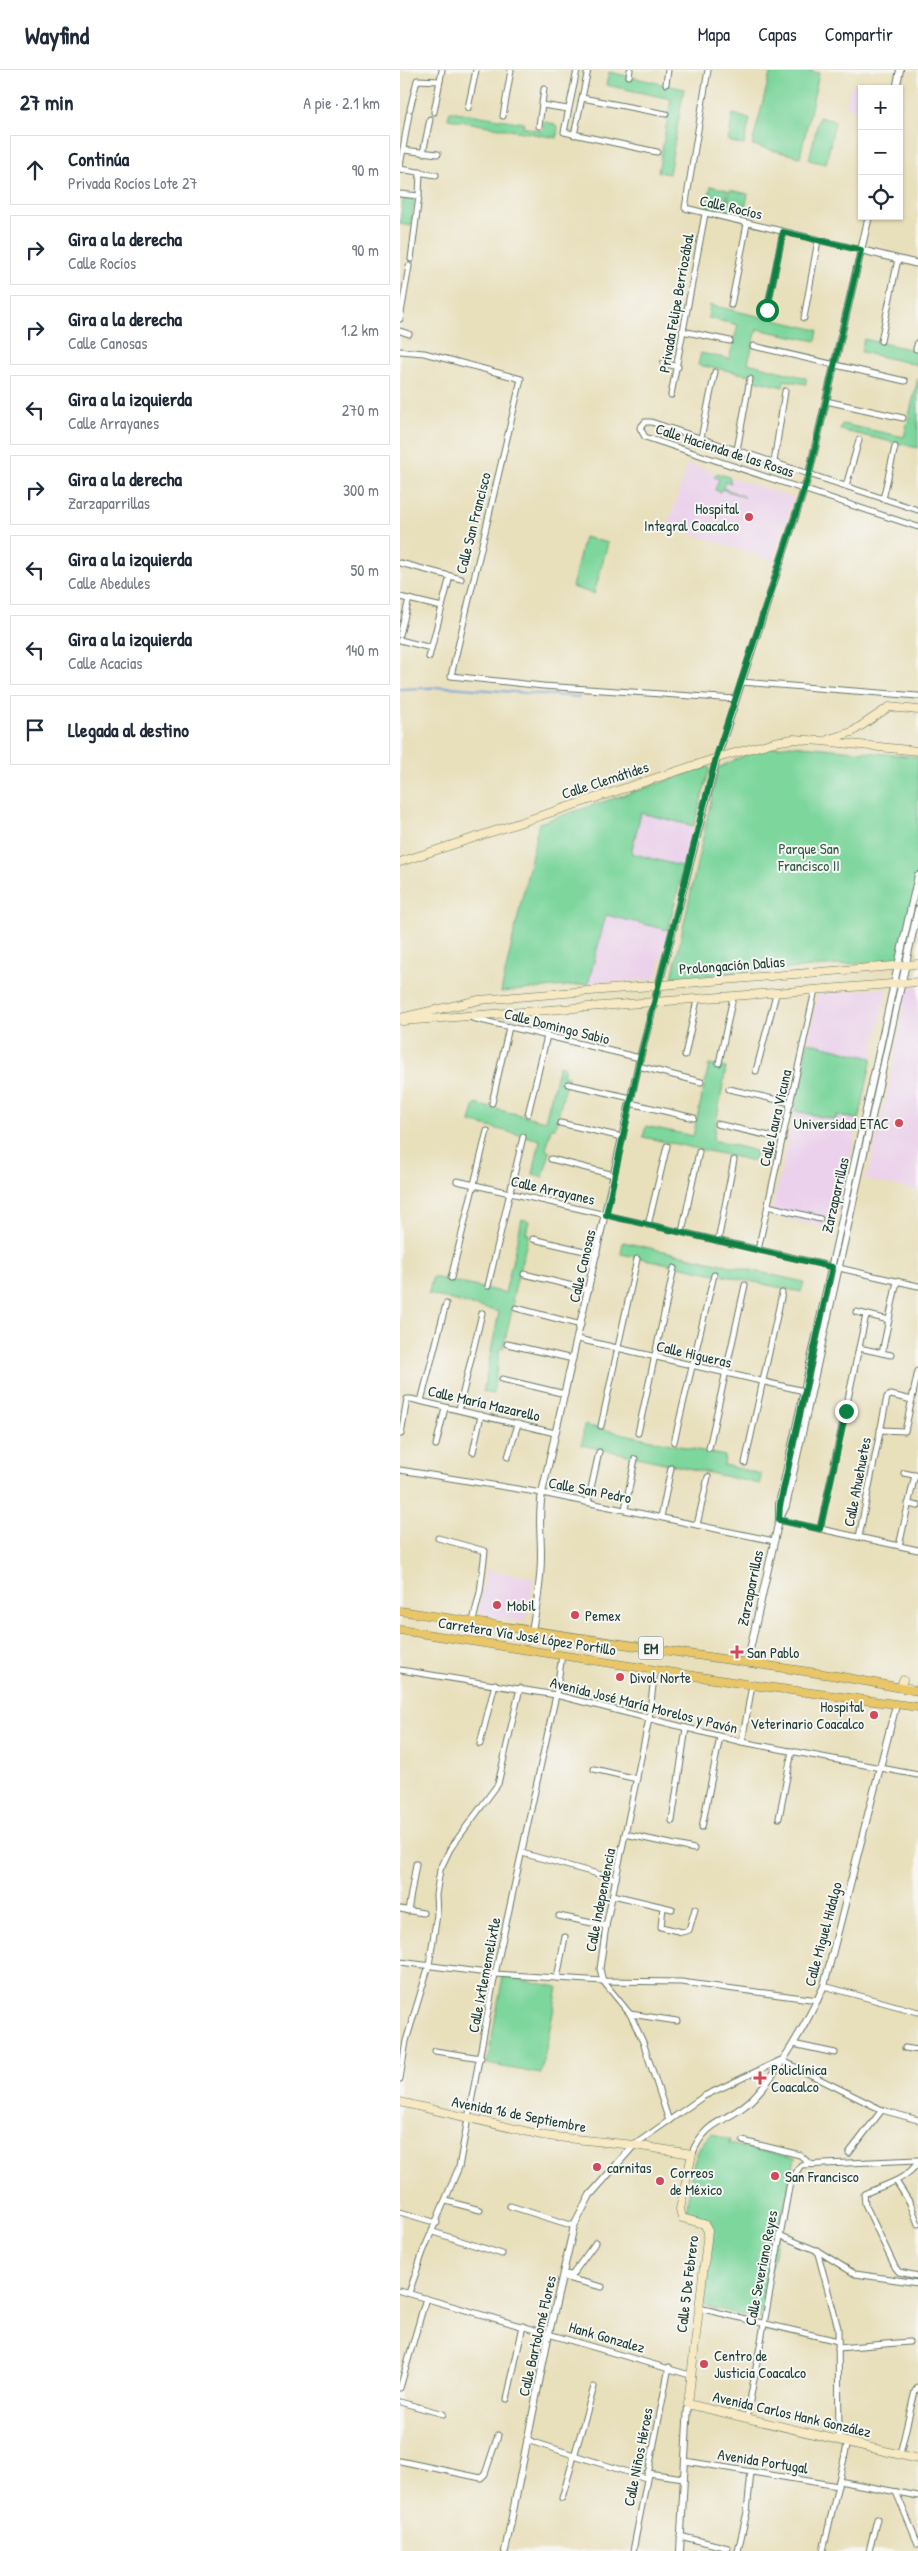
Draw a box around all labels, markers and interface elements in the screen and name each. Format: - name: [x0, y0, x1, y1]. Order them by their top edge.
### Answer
- text: Wayfind: [25, 19, 89, 51]
- text: Mapa: [698, 22, 730, 47]
- text: Capas: [758, 22, 797, 47]
- text: Compartir: [825, 22, 893, 47]
- map controls: [858, 85, 903, 220]
- button: +: [858, 85, 903, 130]
- text: 27 min: [20, 88, 74, 117]
- text: A pie · 2.1 km: [303, 92, 380, 114]
- button: −: [858, 130, 903, 175]
- text: Continúa: [68, 146, 129, 172]
- icon: ahead: [21, 156, 49, 184]
- text: 90 m: [351, 159, 379, 181]
- text: Privada Rocíos Lote 27: [68, 172, 197, 194]
- button: locate: [858, 175, 903, 220]
- street label: Calle Rocíos: [698, 190, 765, 224]
- text: Gira a la derecha: [68, 226, 182, 252]
- street label: Privada Felipe Berriozábal: [653, 232, 699, 374]
- icon: right: [21, 236, 49, 264]
- text: 90 m: [351, 239, 379, 261]
- text: Calle Rocíos: [68, 252, 136, 274]
- route start: [756, 299, 779, 322]
- text: Gira a la derecha: [68, 306, 182, 332]
- icon: right: [21, 316, 49, 344]
- text: 1.2 km: [341, 319, 379, 341]
- text: Calle Canosas: [68, 332, 147, 354]
- text: Gira a la izquierda: [68, 386, 192, 412]
- icon: left: [21, 396, 49, 424]
- text: 270 m: [342, 399, 379, 421]
- text: Calle Arrayanes: [68, 412, 159, 434]
- street label: Calle Hacienda de las Rosas: [653, 418, 797, 482]
- text: Gira a la derecha: [68, 466, 182, 492]
- street label: Calle San Francisco: [450, 470, 496, 576]
- icon: right: [21, 476, 49, 504]
- text: 300 m: [343, 479, 379, 501]
- text: Zarzaparrillas: [68, 492, 150, 514]
- place label: Hospital Integral Coacalco: [644, 498, 739, 536]
- marker: Hospital Integral Coacalco: [743, 511, 755, 523]
- text: Gira a la izquierda: [68, 546, 192, 572]
- icon: left: [21, 556, 49, 584]
- text: 50 m: [351, 559, 379, 581]
- text: Calle Abedules: [68, 572, 150, 594]
- text: Gira a la izquierda: [68, 626, 192, 652]
- icon: left: [21, 636, 49, 664]
- text: 140 m: [345, 639, 379, 661]
- text: Calle Acacias: [68, 652, 143, 674]
- icon: arrive: [21, 716, 49, 744]
- text: Llegada al destino: [68, 717, 189, 743]
- street label: Calle Clemátides: [559, 756, 651, 804]
- park label: Parque San Francisco II: [777, 838, 840, 876]
- street label: Prolongación Dalias: [678, 951, 786, 979]
- street label: Calle Domingo Sabio: [502, 1003, 612, 1049]
- street label: Calle Laura Vicuna: [754, 1067, 796, 1169]
- place label: Universidad ETAC: [794, 1113, 889, 1134]
- marker: Universidad ETAC: [893, 1117, 905, 1129]
- street label: Zarzaparrillas: [816, 1155, 854, 1235]
- street label: Calle Arrayanes: [509, 1170, 597, 1210]
- street label: Calle Canosas: [563, 1227, 601, 1305]
- street label: Calle Higueras: [654, 1335, 734, 1373]
- street label: Calle María Mazarello: [426, 1380, 542, 1426]
- route end: [835, 1400, 858, 1423]
- street label: Calle Ahuehuetes: [838, 1435, 876, 1529]
- street label: Calle San Pedro: [547, 1472, 633, 1508]
- street label: Zarzaparrillas: [732, 1548, 768, 1628]
- place label: Mobil: [507, 1595, 536, 1616]
- marker: Mobil: [491, 1599, 503, 1611]
- place label: Pemex: [585, 1605, 621, 1626]
- marker: Pemex: [569, 1609, 581, 1621]
- street label: Carretera Vía José López Portillo: [437, 1612, 617, 1660]
- road number: EM: [638, 1636, 664, 1660]
- place label: San Pablo: [747, 1642, 799, 1663]
- marker: San Pablo: [731, 1646, 743, 1658]
- place label: Divol Norte: [630, 1667, 691, 1688]
- marker: Divol Norte: [614, 1671, 626, 1683]
- street label: Avenida José María Morelos y Pavón: [548, 1672, 740, 1739]
- place label: Hospital Veterinario Coacalco: [750, 1696, 864, 1734]
- marker: Hospital Veterinario Coacalco: [868, 1709, 880, 1721]
- street label: Calle Independencia: [580, 1846, 620, 1954]
- street label: Calle Miguel Hidalgo: [799, 1880, 847, 1988]
- street label: Calle Ixtlememelixtle: [463, 1916, 505, 2034]
- place label: Policlínica Coacalco: [771, 2059, 827, 2097]
- marker: Policlínica Coacalco: [753, 2071, 767, 2085]
- street label: Avenida 16 de Septiembre: [450, 2091, 588, 2137]
- place label: carnitas: [607, 2157, 652, 2178]
- marker: carnitas: [591, 2161, 603, 2173]
- place label: Correos de México: [670, 2162, 722, 2200]
- place label: San Francisco: [785, 2166, 859, 2187]
- marker: San Francisco: [769, 2170, 781, 2182]
- marker: Correos de México: [654, 2175, 666, 2187]
- street label: Calle Severiano Reyes: [740, 2208, 783, 2327]
- street label: Calle 5 De Febrero: [671, 2234, 703, 2334]
- street label: Calle Bartolomé Flores: [513, 2273, 561, 2398]
- street label: Hank Gonzalez: [567, 2316, 648, 2358]
- place label: Centro de Justicia Coacalco: [714, 2345, 806, 2383]
- marker: Centro de Justicia Coacalco: [698, 2358, 710, 2370]
- street label: Avenida Carlos Hank González: [711, 2386, 874, 2443]
- street label: Calle Niños Héroes: [618, 2406, 658, 2508]
- street label: Avenida Portugal: [716, 2443, 810, 2479]

